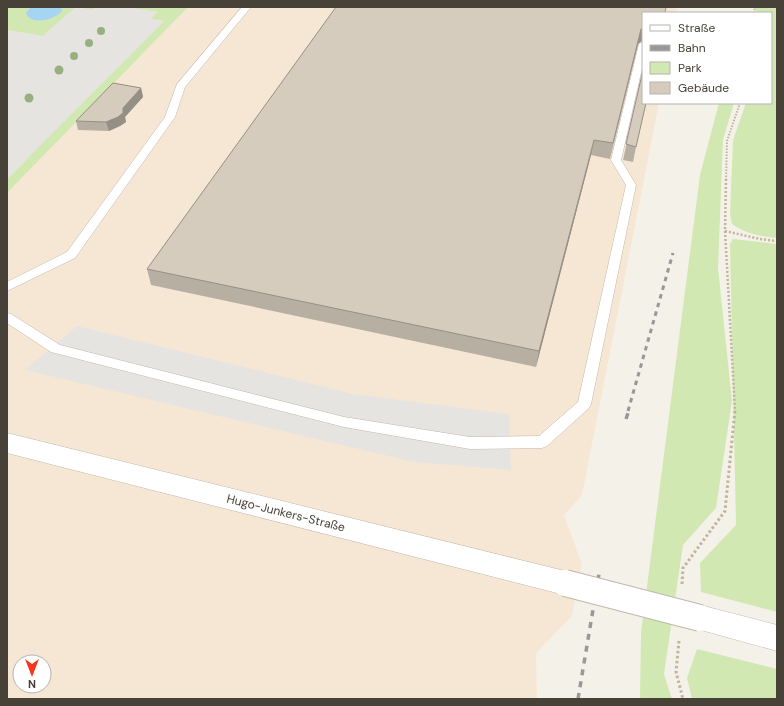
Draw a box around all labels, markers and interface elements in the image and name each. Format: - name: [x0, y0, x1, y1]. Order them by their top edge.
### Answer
- legend: [642, 12, 772, 104]
- text: Straße: [678, 20, 715, 36]
- text: Bahn: [678, 40, 706, 56]
- text: Park: [678, 60, 702, 76]
- text: Gebäude: [678, 80, 729, 96]
- street label: Hugo-Junkers-Straße: [225, 491, 347, 536]
- north arrow: [12, 654, 52, 694]
- text: N: [28, 677, 36, 691]

